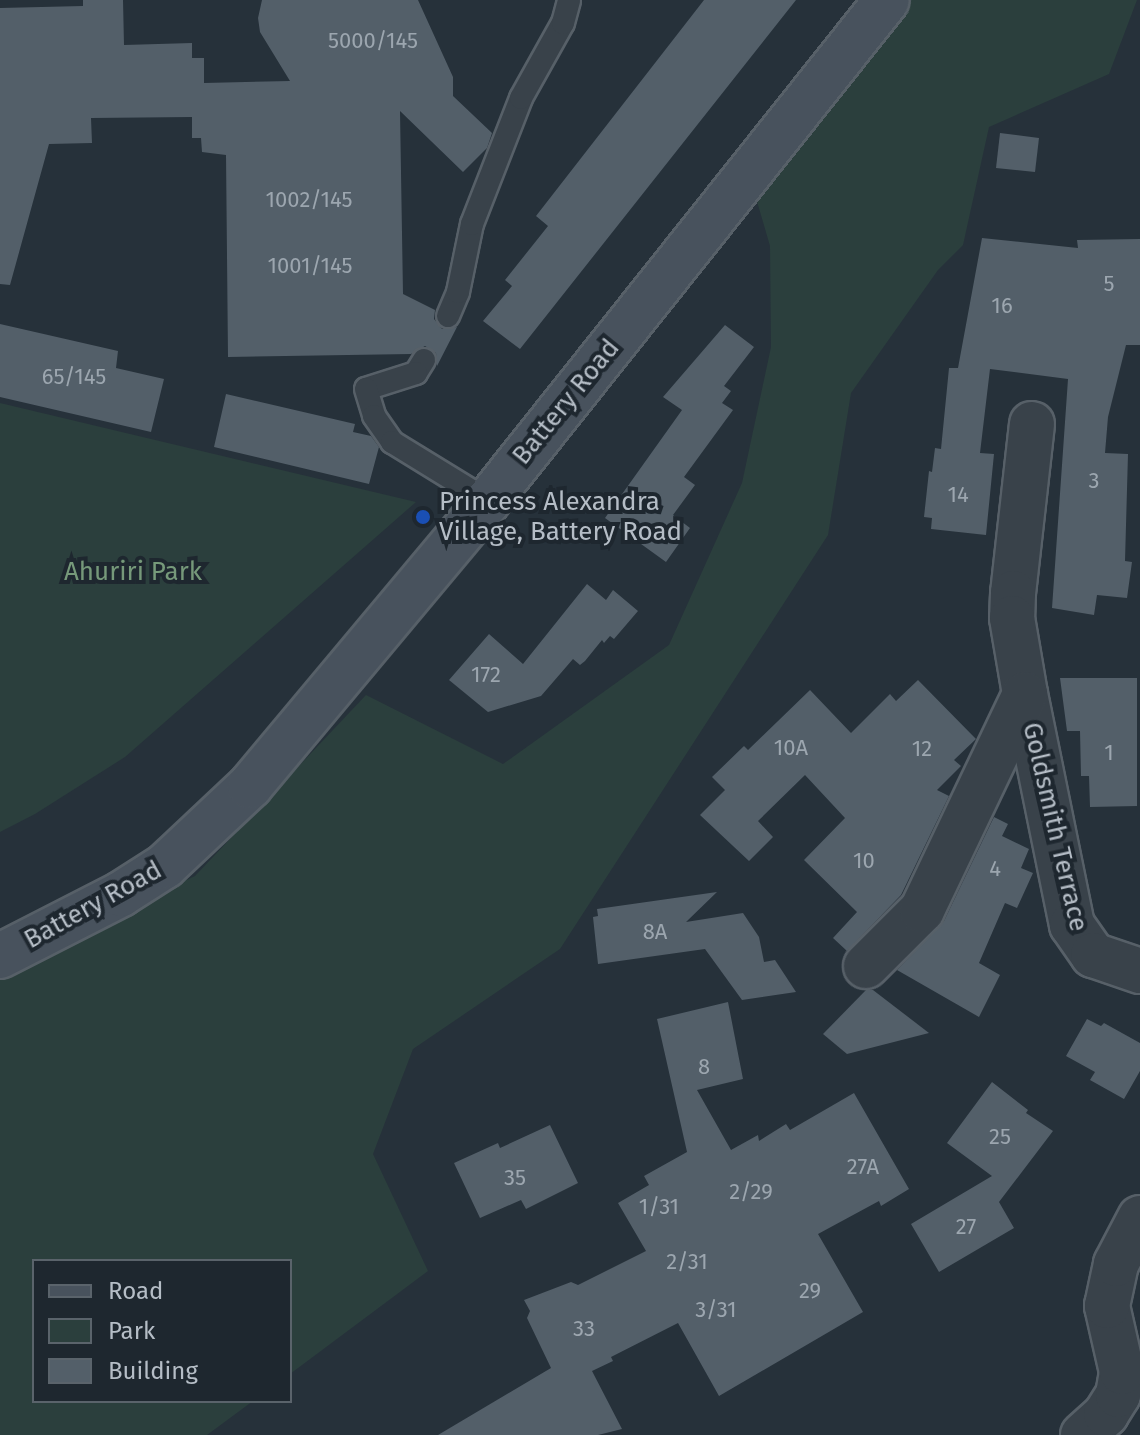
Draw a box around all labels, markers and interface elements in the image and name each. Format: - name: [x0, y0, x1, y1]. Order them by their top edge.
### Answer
- house number: 5000/145: [328, 28, 418, 54]
- house number: 1002/145: [266, 187, 352, 213]
- house number: 1001/145: [267, 253, 353, 279]
- house number: 5: [1103, 271, 1115, 297]
- house number: 16: [991, 293, 1013, 319]
- street label: Battery Road: [506, 333, 626, 471]
- house number: 65/145: [42, 364, 106, 390]
- house number: 3: [1089, 468, 1099, 494]
- house number: 14: [947, 482, 969, 508]
- place label: Princess Alexandra Village, Battery Road: [439, 486, 682, 548]
- marker: Princess Alexandra Village, Battery Road: [414, 508, 432, 526]
- park label: Ahuriri Park: [64, 556, 202, 588]
- house number: 172: [471, 662, 501, 688]
- street label: Goldsmith Terrace: [1016, 719, 1094, 935]
- house number: 10A: [774, 735, 808, 761]
- house number: 12: [912, 736, 932, 762]
- house number: 1: [1104, 740, 1114, 766]
- house number: 10: [853, 848, 875, 874]
- street label: Battery Road: [19, 854, 167, 956]
- house number: 4: [989, 856, 1001, 882]
- house number: 8A: [643, 919, 667, 945]
- house number: 8: [698, 1054, 710, 1080]
- house number: 25: [989, 1124, 1011, 1150]
- house number: 27A: [847, 1154, 879, 1180]
- house number: 35: [504, 1165, 526, 1191]
- house number: 2/29: [729, 1179, 773, 1205]
- house number: 1/31: [639, 1194, 679, 1220]
- house number: 27: [956, 1214, 976, 1240]
- house number: 2/31: [666, 1249, 708, 1275]
- legend: [32, 1259, 292, 1403]
- text: Road: [108, 1277, 163, 1305]
- house number: 29: [799, 1278, 821, 1304]
- house number: 3/31: [695, 1297, 737, 1323]
- house number: 33: [573, 1316, 595, 1342]
- text: Park: [108, 1317, 155, 1345]
- text: Building: [108, 1357, 198, 1385]

